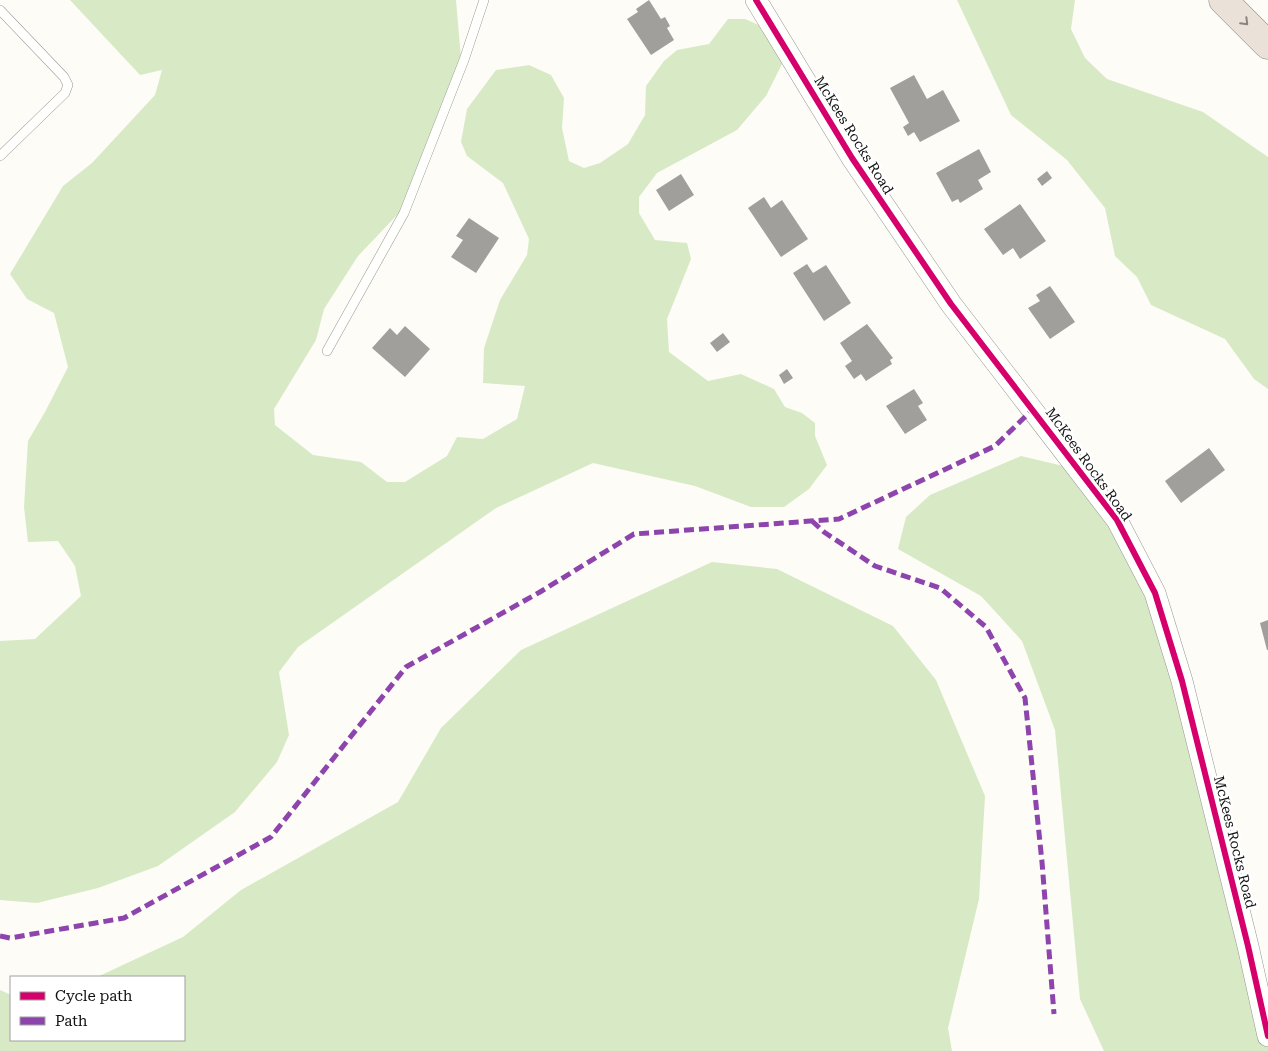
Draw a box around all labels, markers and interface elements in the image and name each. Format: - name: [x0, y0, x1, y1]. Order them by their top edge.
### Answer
- one-way arrow: [1240, 16, 1249, 25]
- street label: McKees Rocks Road: [811, 73, 897, 197]
- street label: McKees Rocks Road: [1043, 404, 1135, 524]
- street label: McKees Rocks Road: [1211, 774, 1259, 910]
- legend: [10, 976, 185, 1041]
- text: Cycle path: [55, 987, 133, 1005]
- text: Path: [55, 1012, 88, 1030]

